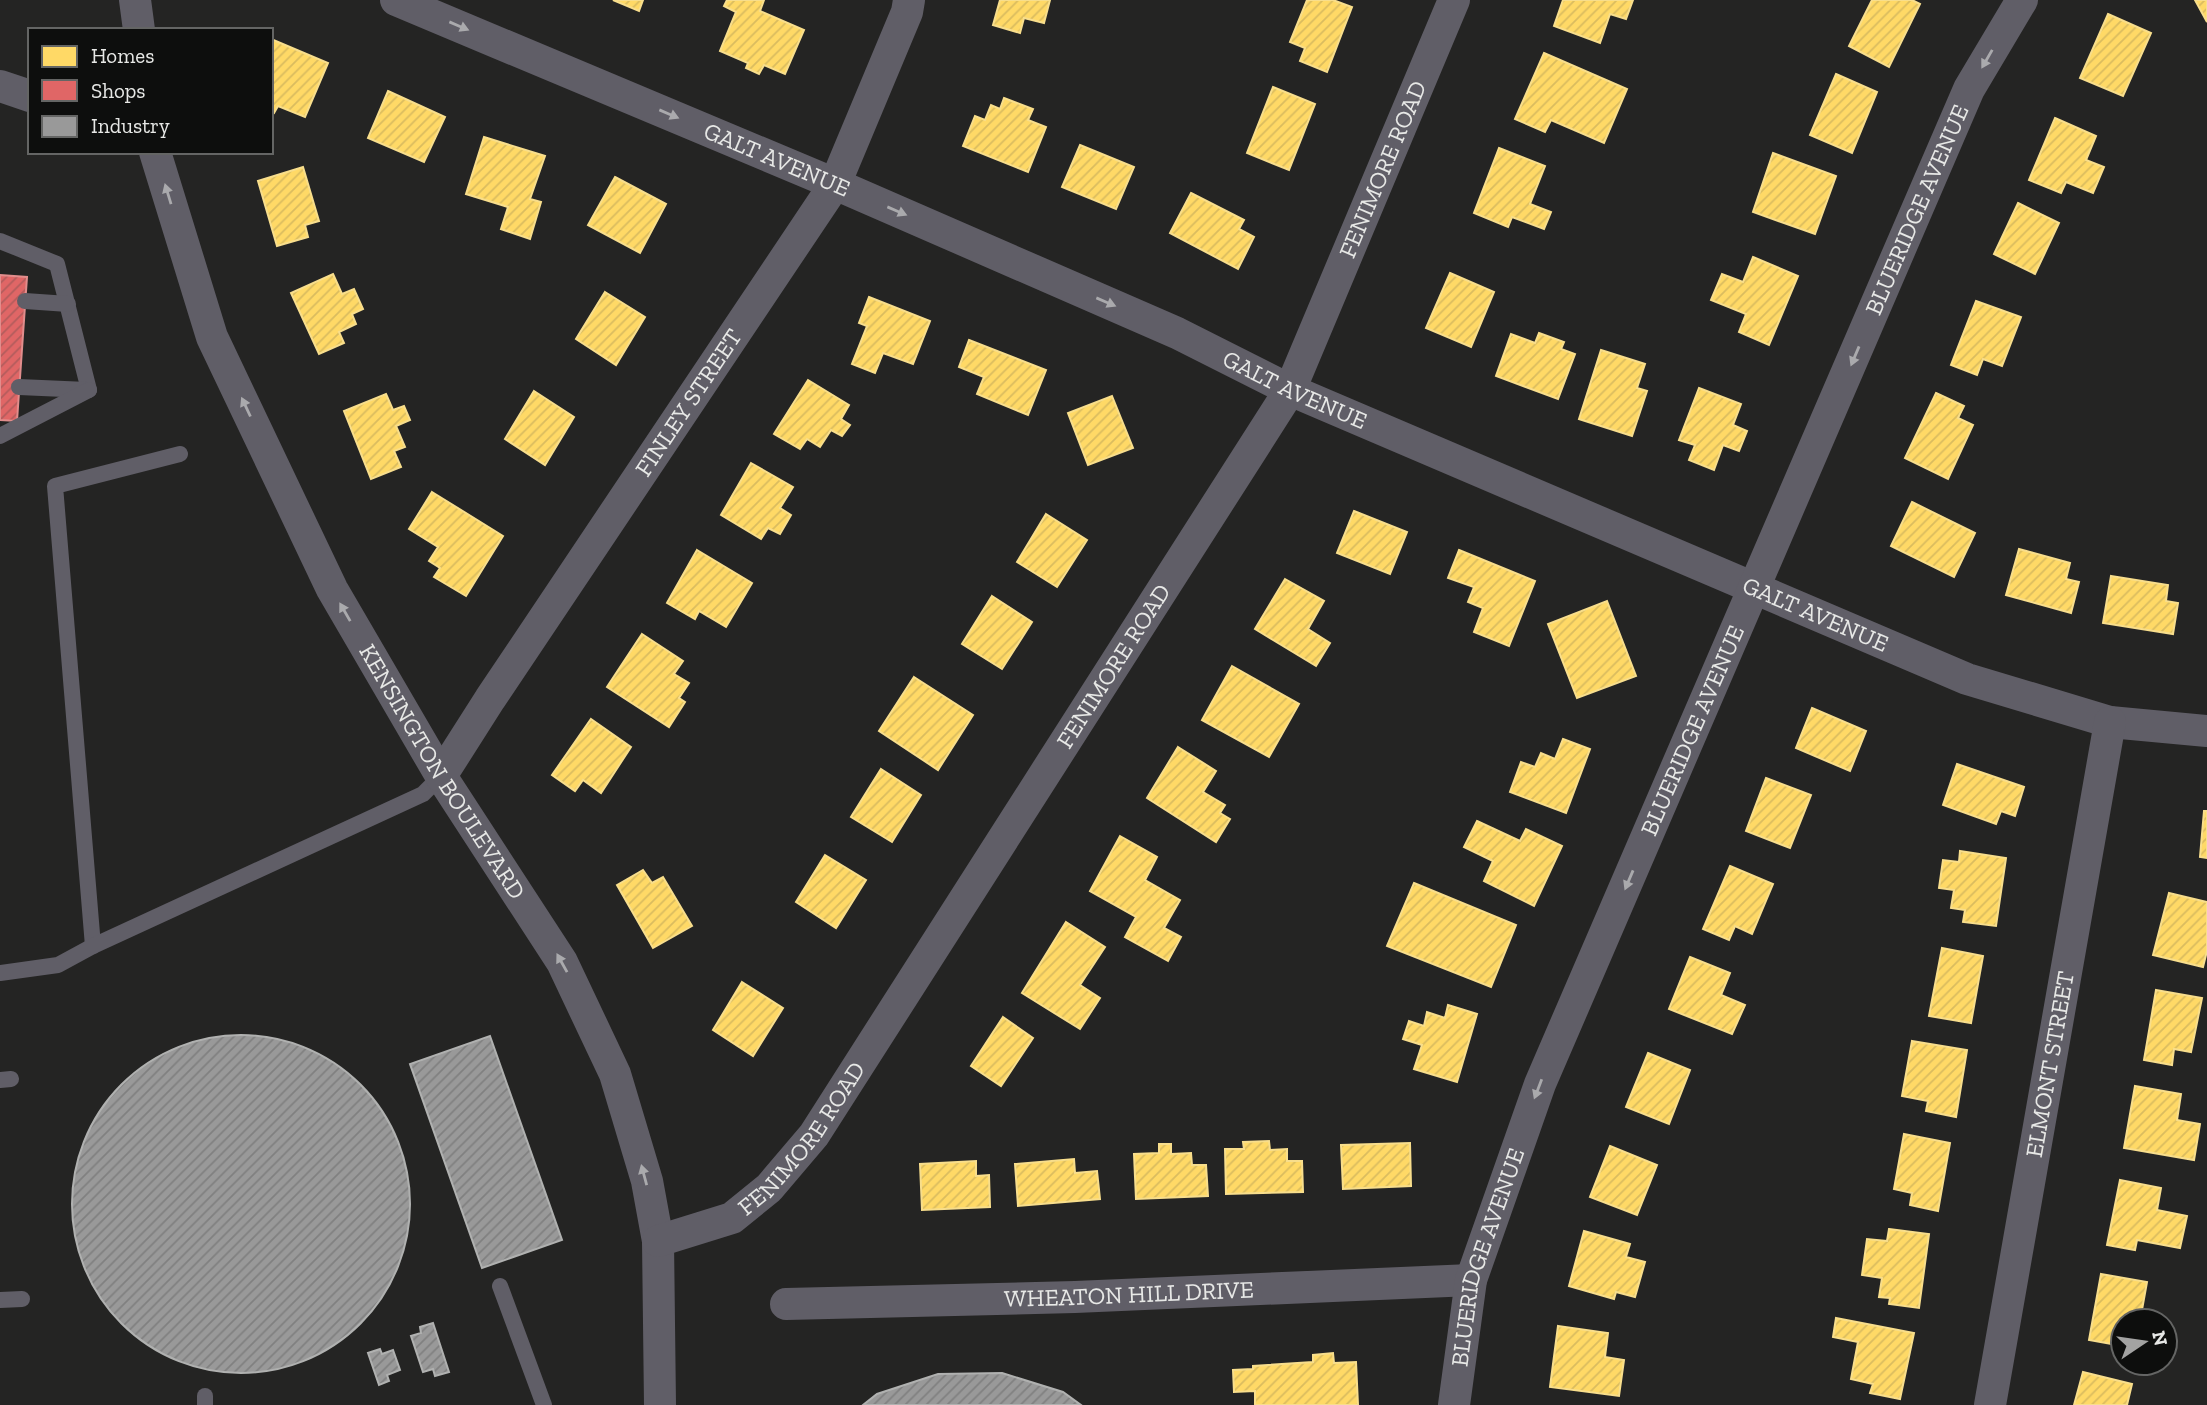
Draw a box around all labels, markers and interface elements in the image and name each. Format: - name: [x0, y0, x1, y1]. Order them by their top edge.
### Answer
- one-way arrow: [449, 21, 470, 32]
- legend: [28, 28, 273, 154]
- text: Homes: [91, 43, 154, 68]
- one-way arrow: [1981, 49, 1994, 68]
- street label: FENIMORE ROAD: [1332, 76, 1432, 262]
- text: Shops: [91, 78, 145, 103]
- street label: BLUERIDGE AVENUE: [1858, 100, 1975, 319]
- one-way arrow: [659, 109, 680, 120]
- text: Industry: [91, 113, 170, 138]
- street label: GALT AVENUE: [700, 116, 855, 203]
- one-way arrow: [163, 183, 173, 204]
- one-way arrow: [887, 206, 908, 217]
- one-way arrow: [1096, 296, 1116, 308]
- street label: FINLEY STREET: [628, 323, 748, 482]
- street label: GALT AVENUE: [1218, 344, 1371, 435]
- one-way arrow: [1849, 346, 1861, 366]
- one-way arrow: [240, 397, 251, 417]
- street label: GALT AVENUE: [1738, 570, 1893, 658]
- street label: FENIMORE ROAD: [1050, 578, 1176, 753]
- one-way arrow: [339, 602, 351, 621]
- street label: BLUERIDGE AVENUE: [1634, 621, 1750, 840]
- street label: KENSINGTON BOULEVARD: [353, 639, 532, 904]
- one-way arrow: [1623, 869, 1634, 890]
- one-way arrow: [556, 954, 568, 973]
- street label: ELMONT STREET: [2019, 969, 2080, 1160]
- street label: FENIMORE ROAD: [732, 1056, 871, 1221]
- one-way arrow: [1533, 1078, 1544, 1099]
- street label: BLUERIDGE AVENUE: [1444, 1144, 1530, 1368]
- one-way arrow: [639, 1164, 649, 1185]
- street label: WHEATON HILL DRIVE: [1004, 1274, 1254, 1313]
- north arrow: [2109, 1307, 2179, 1377]
- text: N: [2147, 1329, 2173, 1348]

